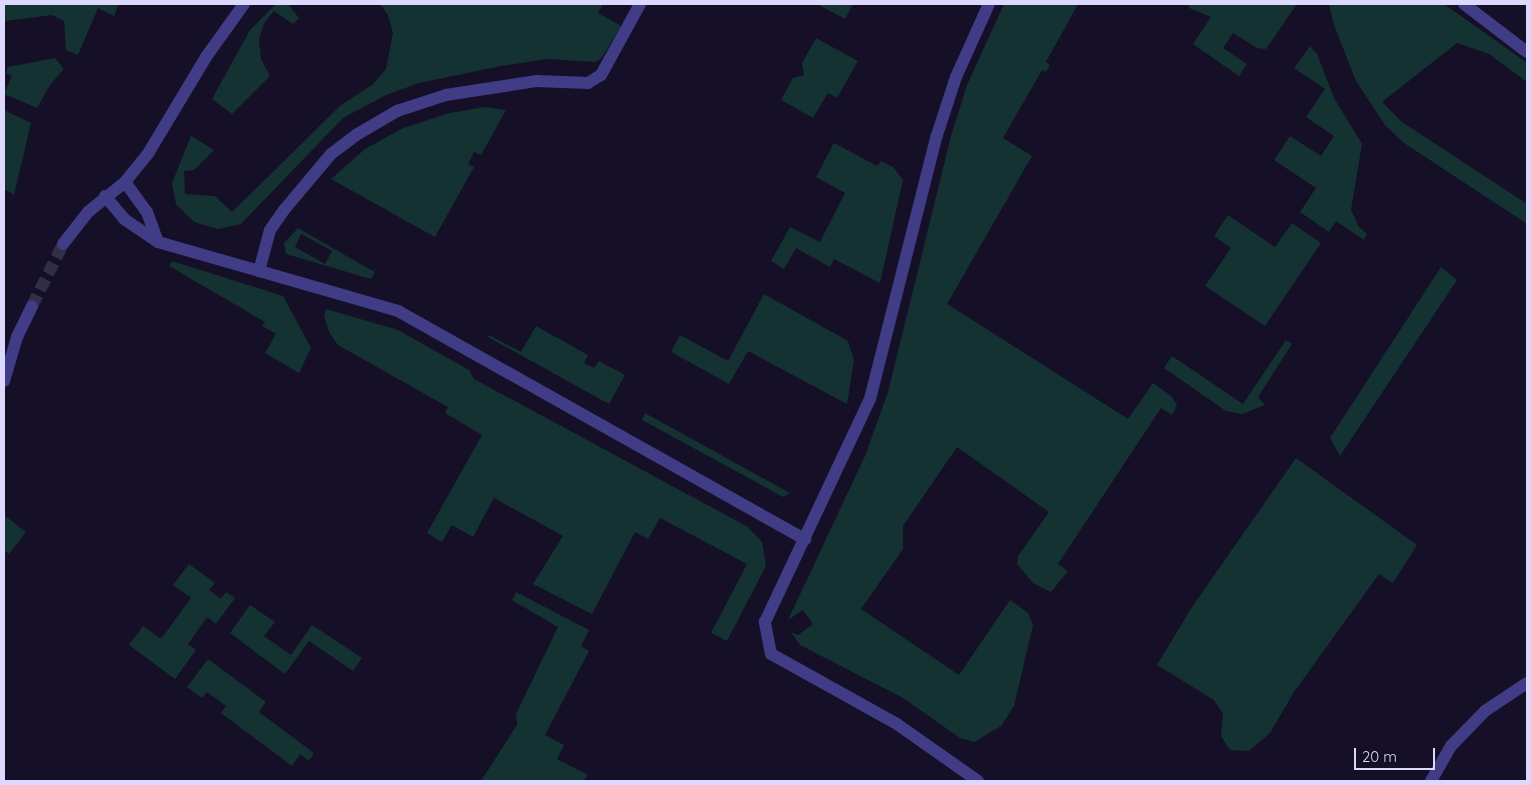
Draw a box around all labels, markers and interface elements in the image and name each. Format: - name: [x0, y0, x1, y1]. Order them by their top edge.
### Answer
- scale bar: [1356, 738, 1437, 770]
- text: 20 m: [1362, 747, 1397, 766]

